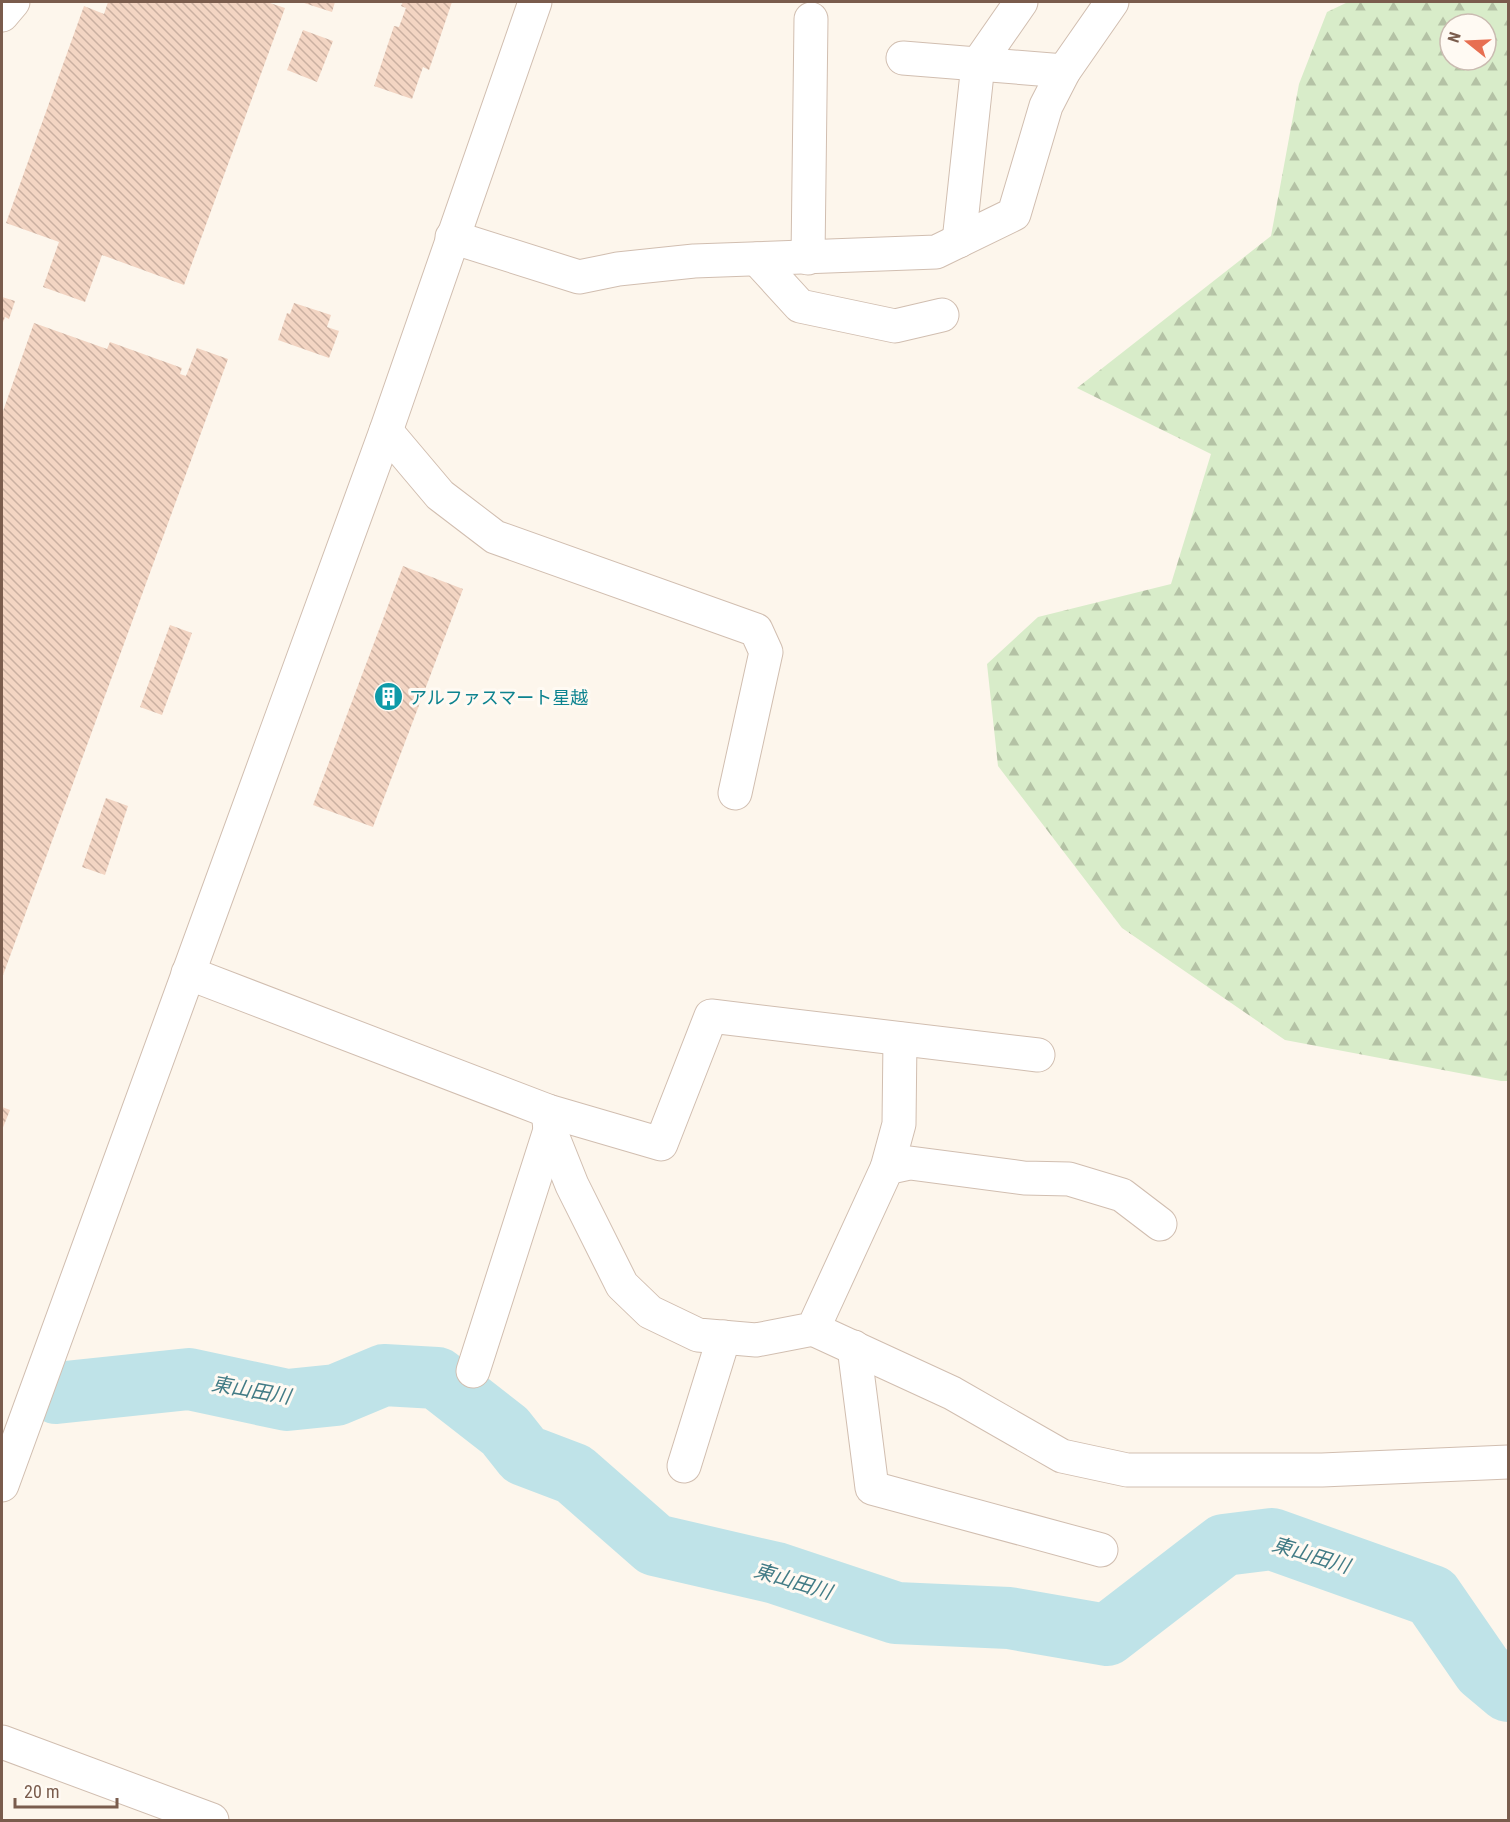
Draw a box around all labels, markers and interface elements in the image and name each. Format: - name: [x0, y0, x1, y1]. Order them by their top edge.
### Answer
- north arrow: [1438, 12, 1498, 72]
- text: N: [1444, 30, 1465, 45]
- building icon: アルファスマート星越: [372, 681, 404, 713]
- place label: アルファスマート星越: [409, 687, 588, 708]
- water label: 東山田川: [210, 1371, 294, 1409]
- water label: 東山田川: [1269, 1532, 1355, 1579]
- water label: 東山田川: [751, 1558, 837, 1605]
- scale bar: [15, 1771, 117, 1809]
- text: 20 m: [24, 1781, 59, 1802]

